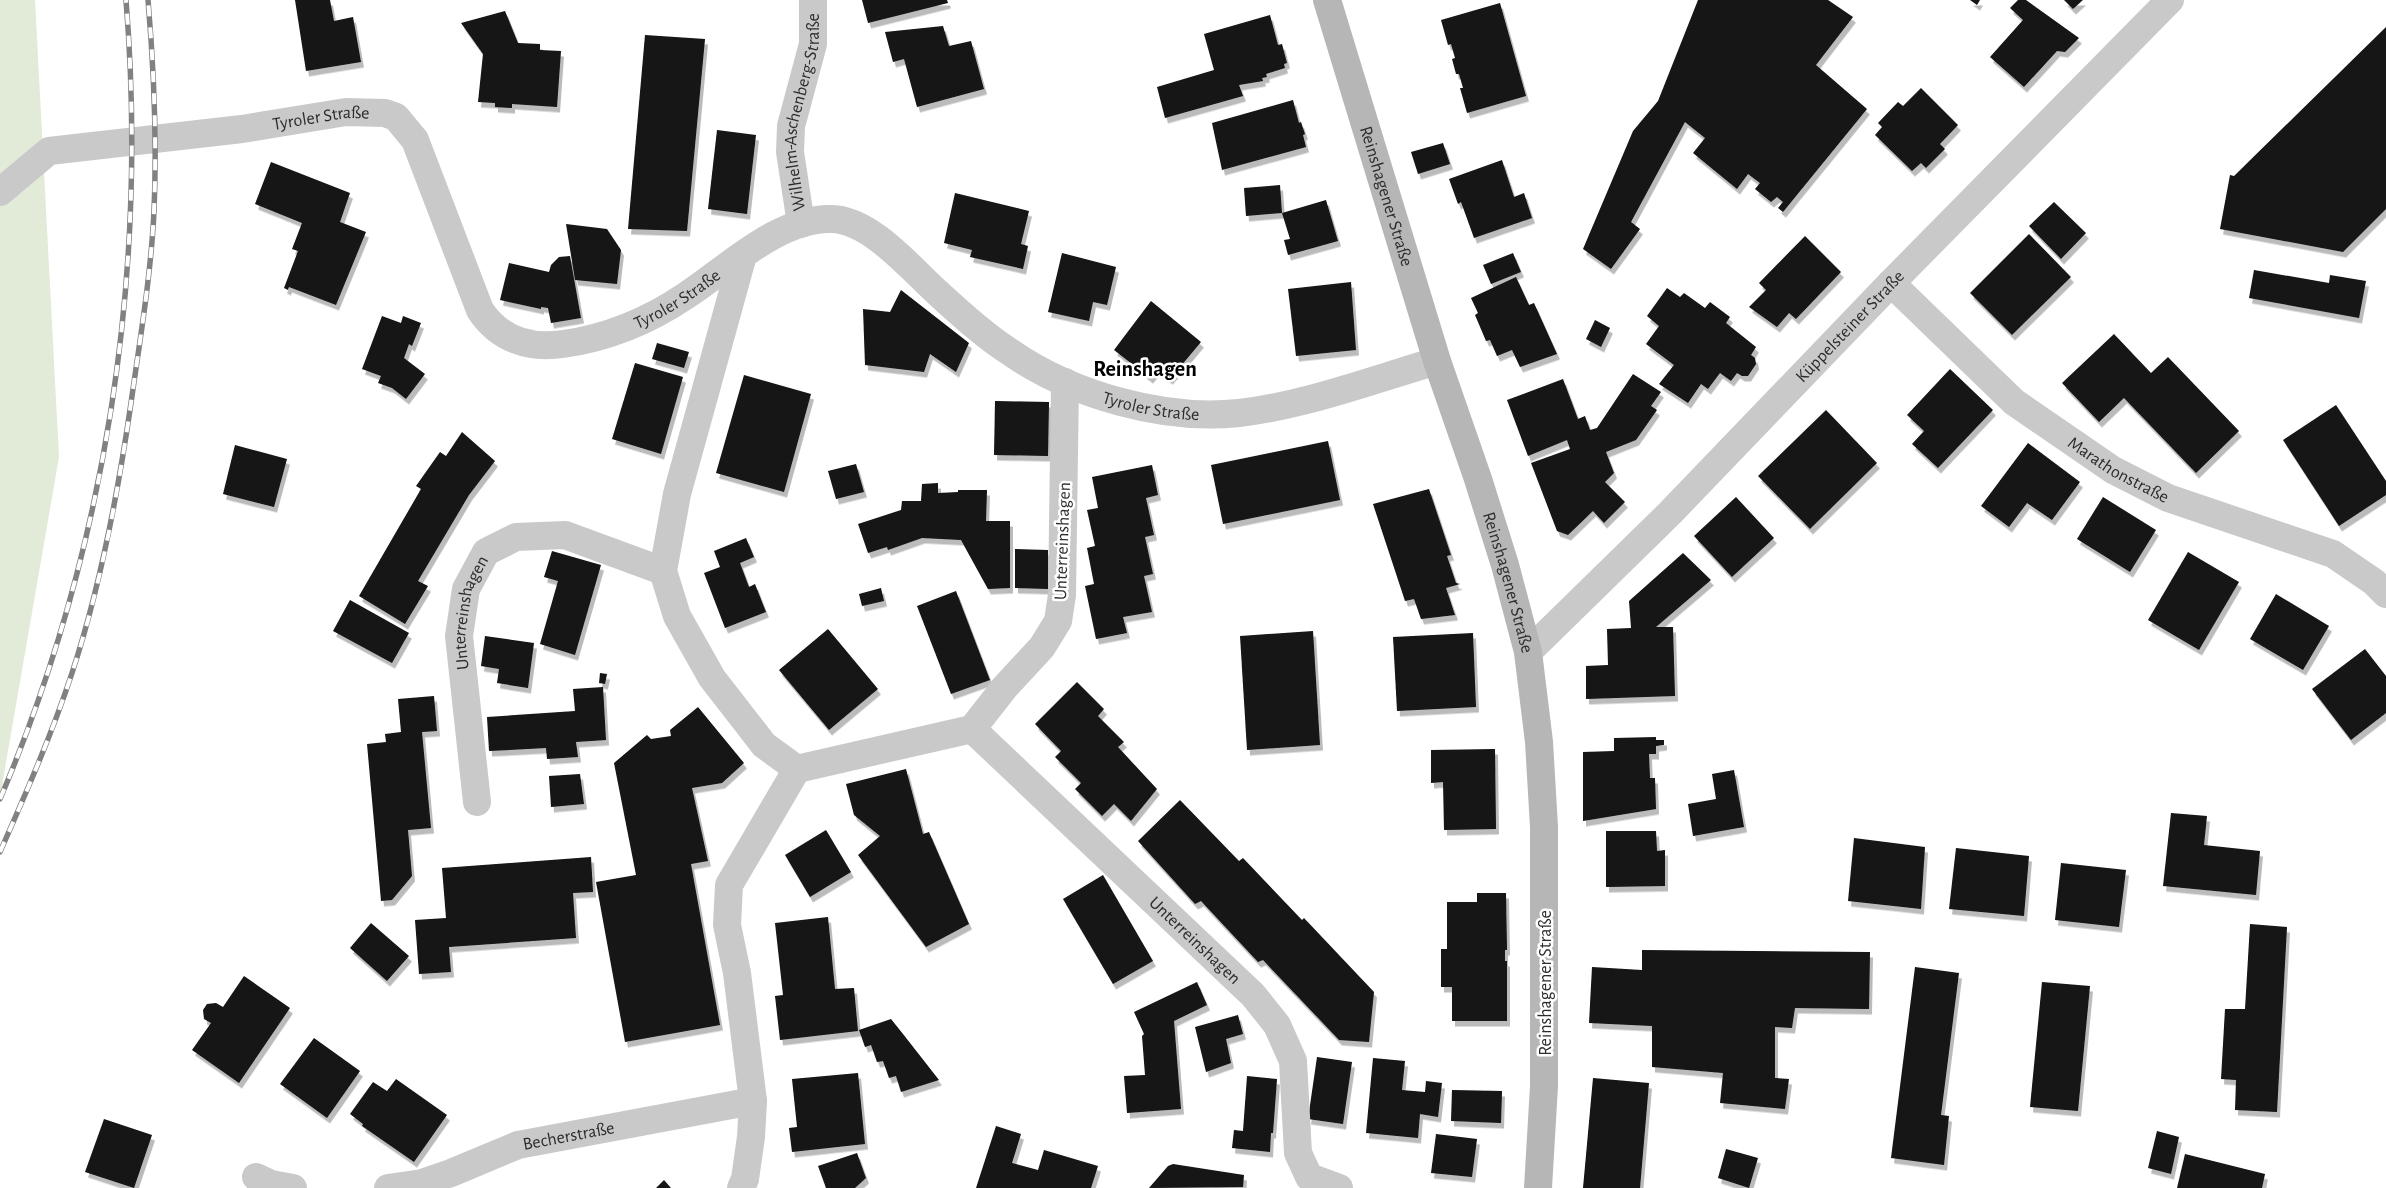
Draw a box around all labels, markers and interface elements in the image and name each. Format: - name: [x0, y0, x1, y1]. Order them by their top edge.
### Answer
- street label: Wilhelm-Aschenberg-Straße: [782, 13, 823, 212]
- street label: Tyroler Straße: [271, 104, 370, 134]
- street label: Reinshagener Straße: [1356, 124, 1416, 269]
- street label: Tyroler Straße: [631, 266, 724, 333]
- street label: Küppelsteiner Straße: [1793, 267, 1908, 386]
- district label: Reinshagen: [1093, 358, 1197, 380]
- street label: Tyroler Straße: [1100, 389, 1200, 424]
- street label: Marathonstraße: [2064, 434, 2172, 507]
- street label: Unterreinshagen: [1052, 482, 1074, 600]
- street label: Reinshagener Straße: [1479, 510, 1536, 655]
- street label: Unterreinshagen: [451, 553, 492, 671]
- street label: Unterreinshagen: [1145, 894, 1244, 988]
- street label: Reinshagener Straße: [1537, 910, 1555, 1056]
- street label: Becherstraße: [521, 1119, 616, 1154]

